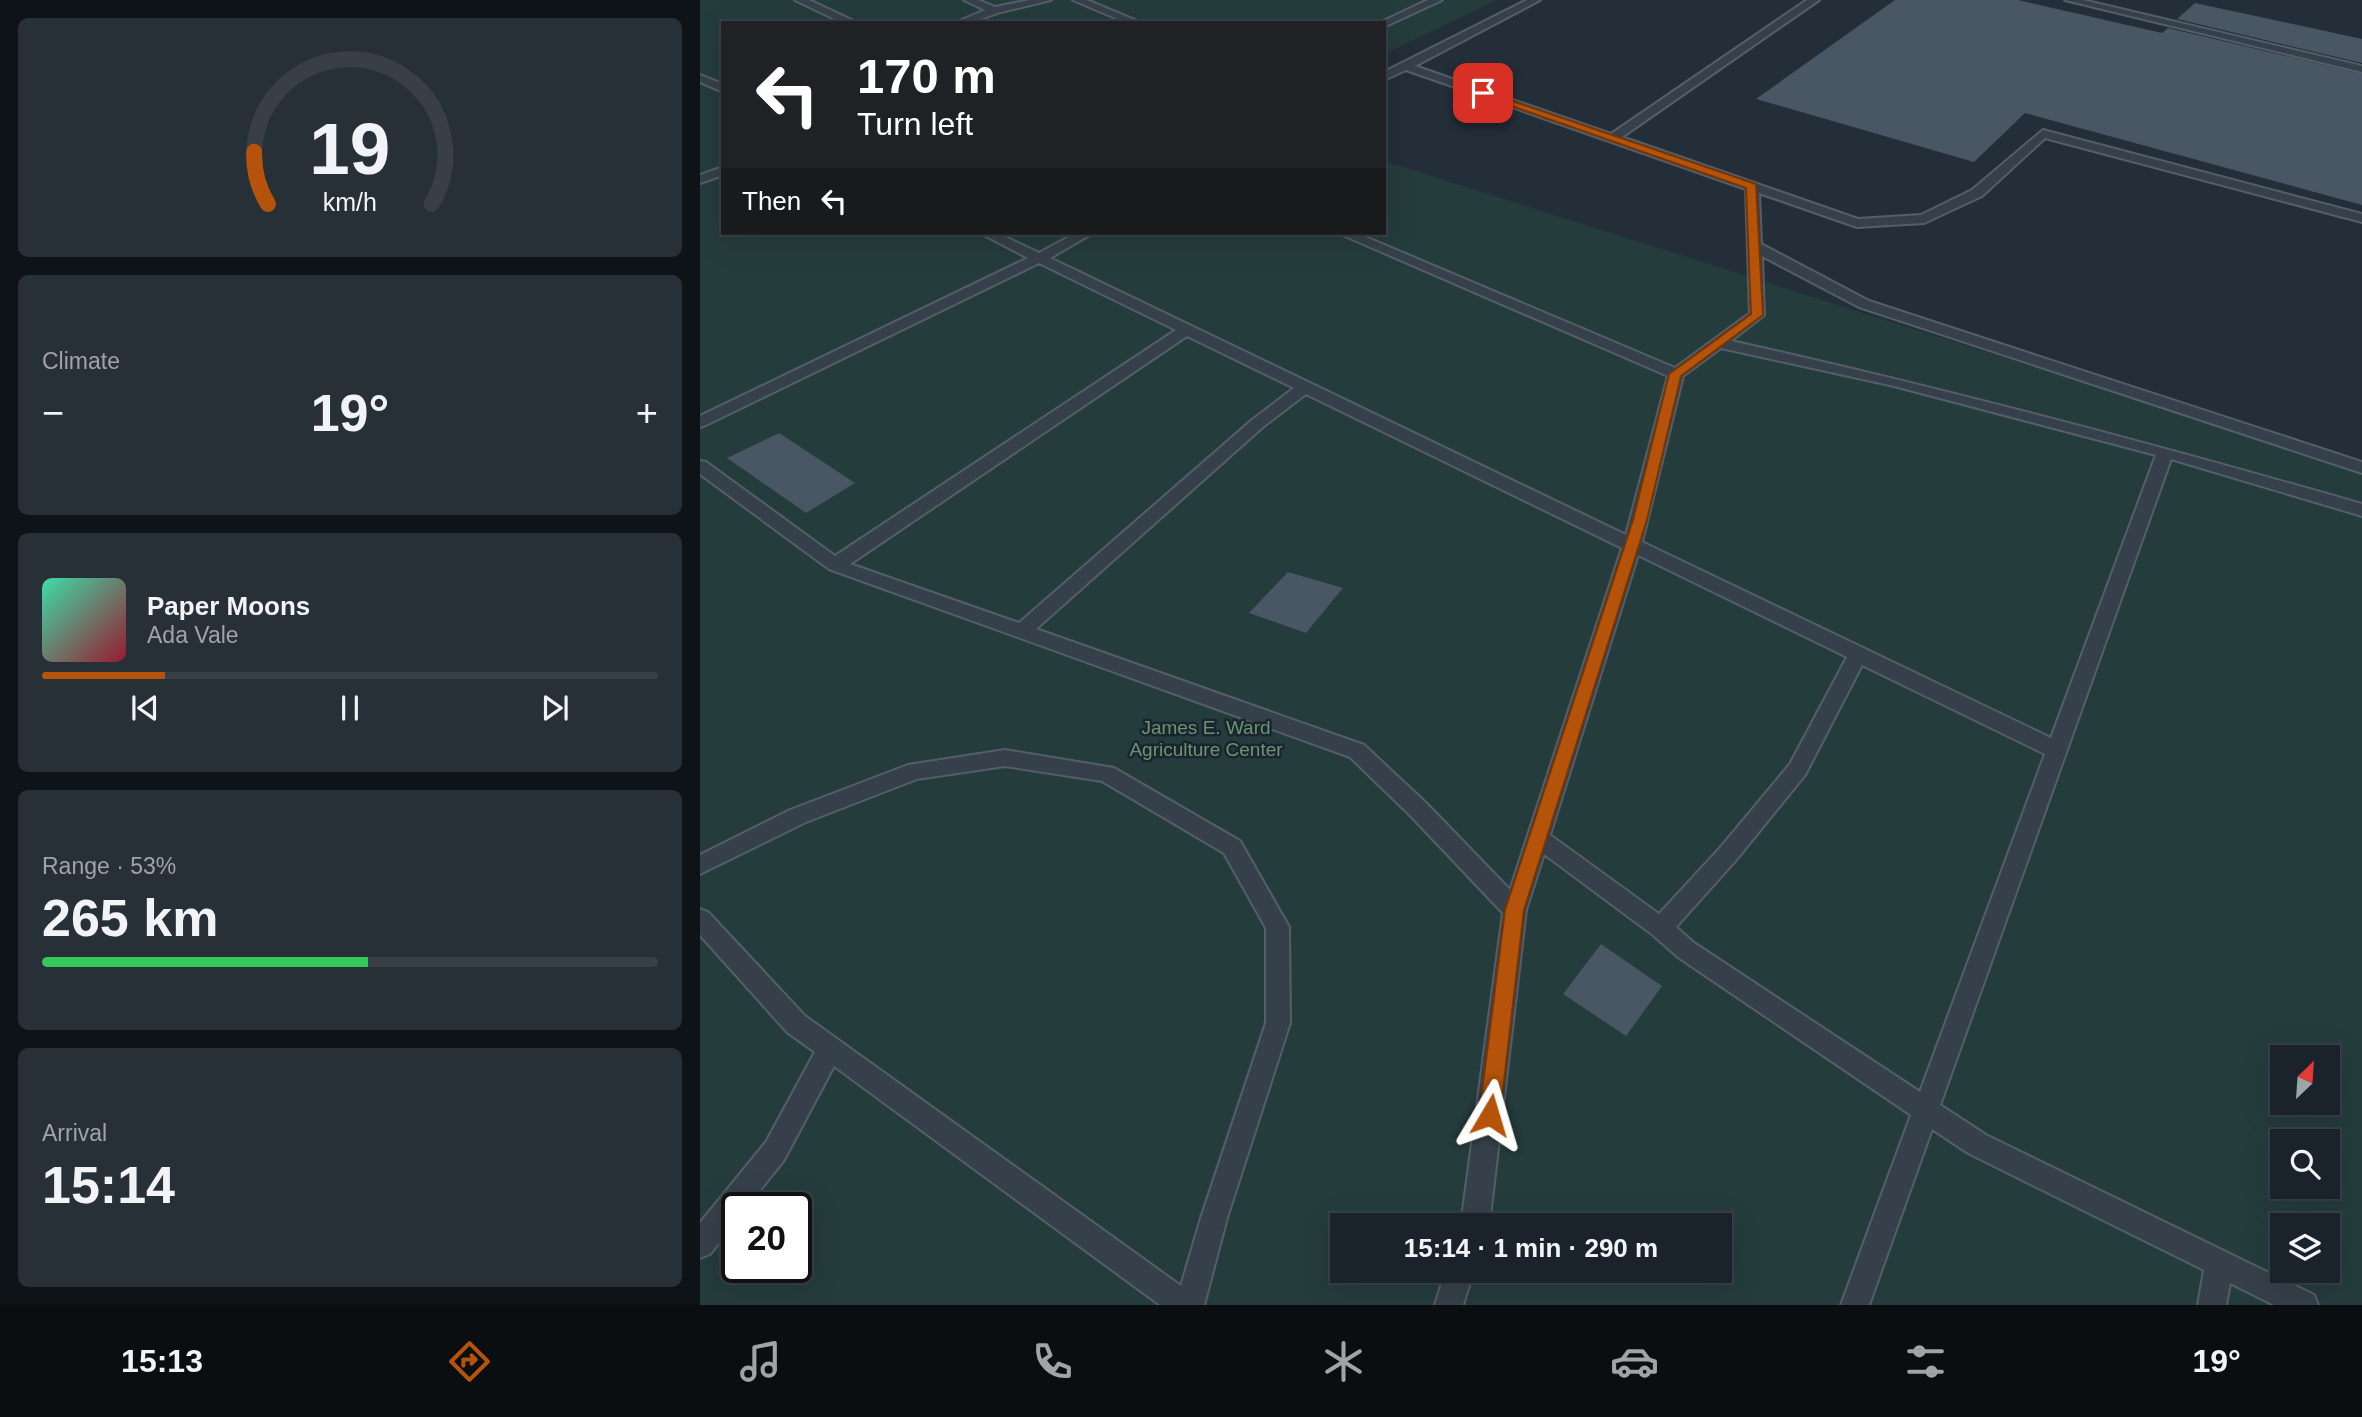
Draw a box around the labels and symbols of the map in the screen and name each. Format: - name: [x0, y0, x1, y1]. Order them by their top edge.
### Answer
- pin: [1453, 63, 1513, 123]
- park label: James E. Ward Agriculture Center: [1129, 717, 1283, 760]
- north arrow: [2270, 1045, 2340, 1115]
- position arrow: [1453, 1078, 1527, 1152]
- speed limit sign: 20: [721, 1192, 812, 1283]

